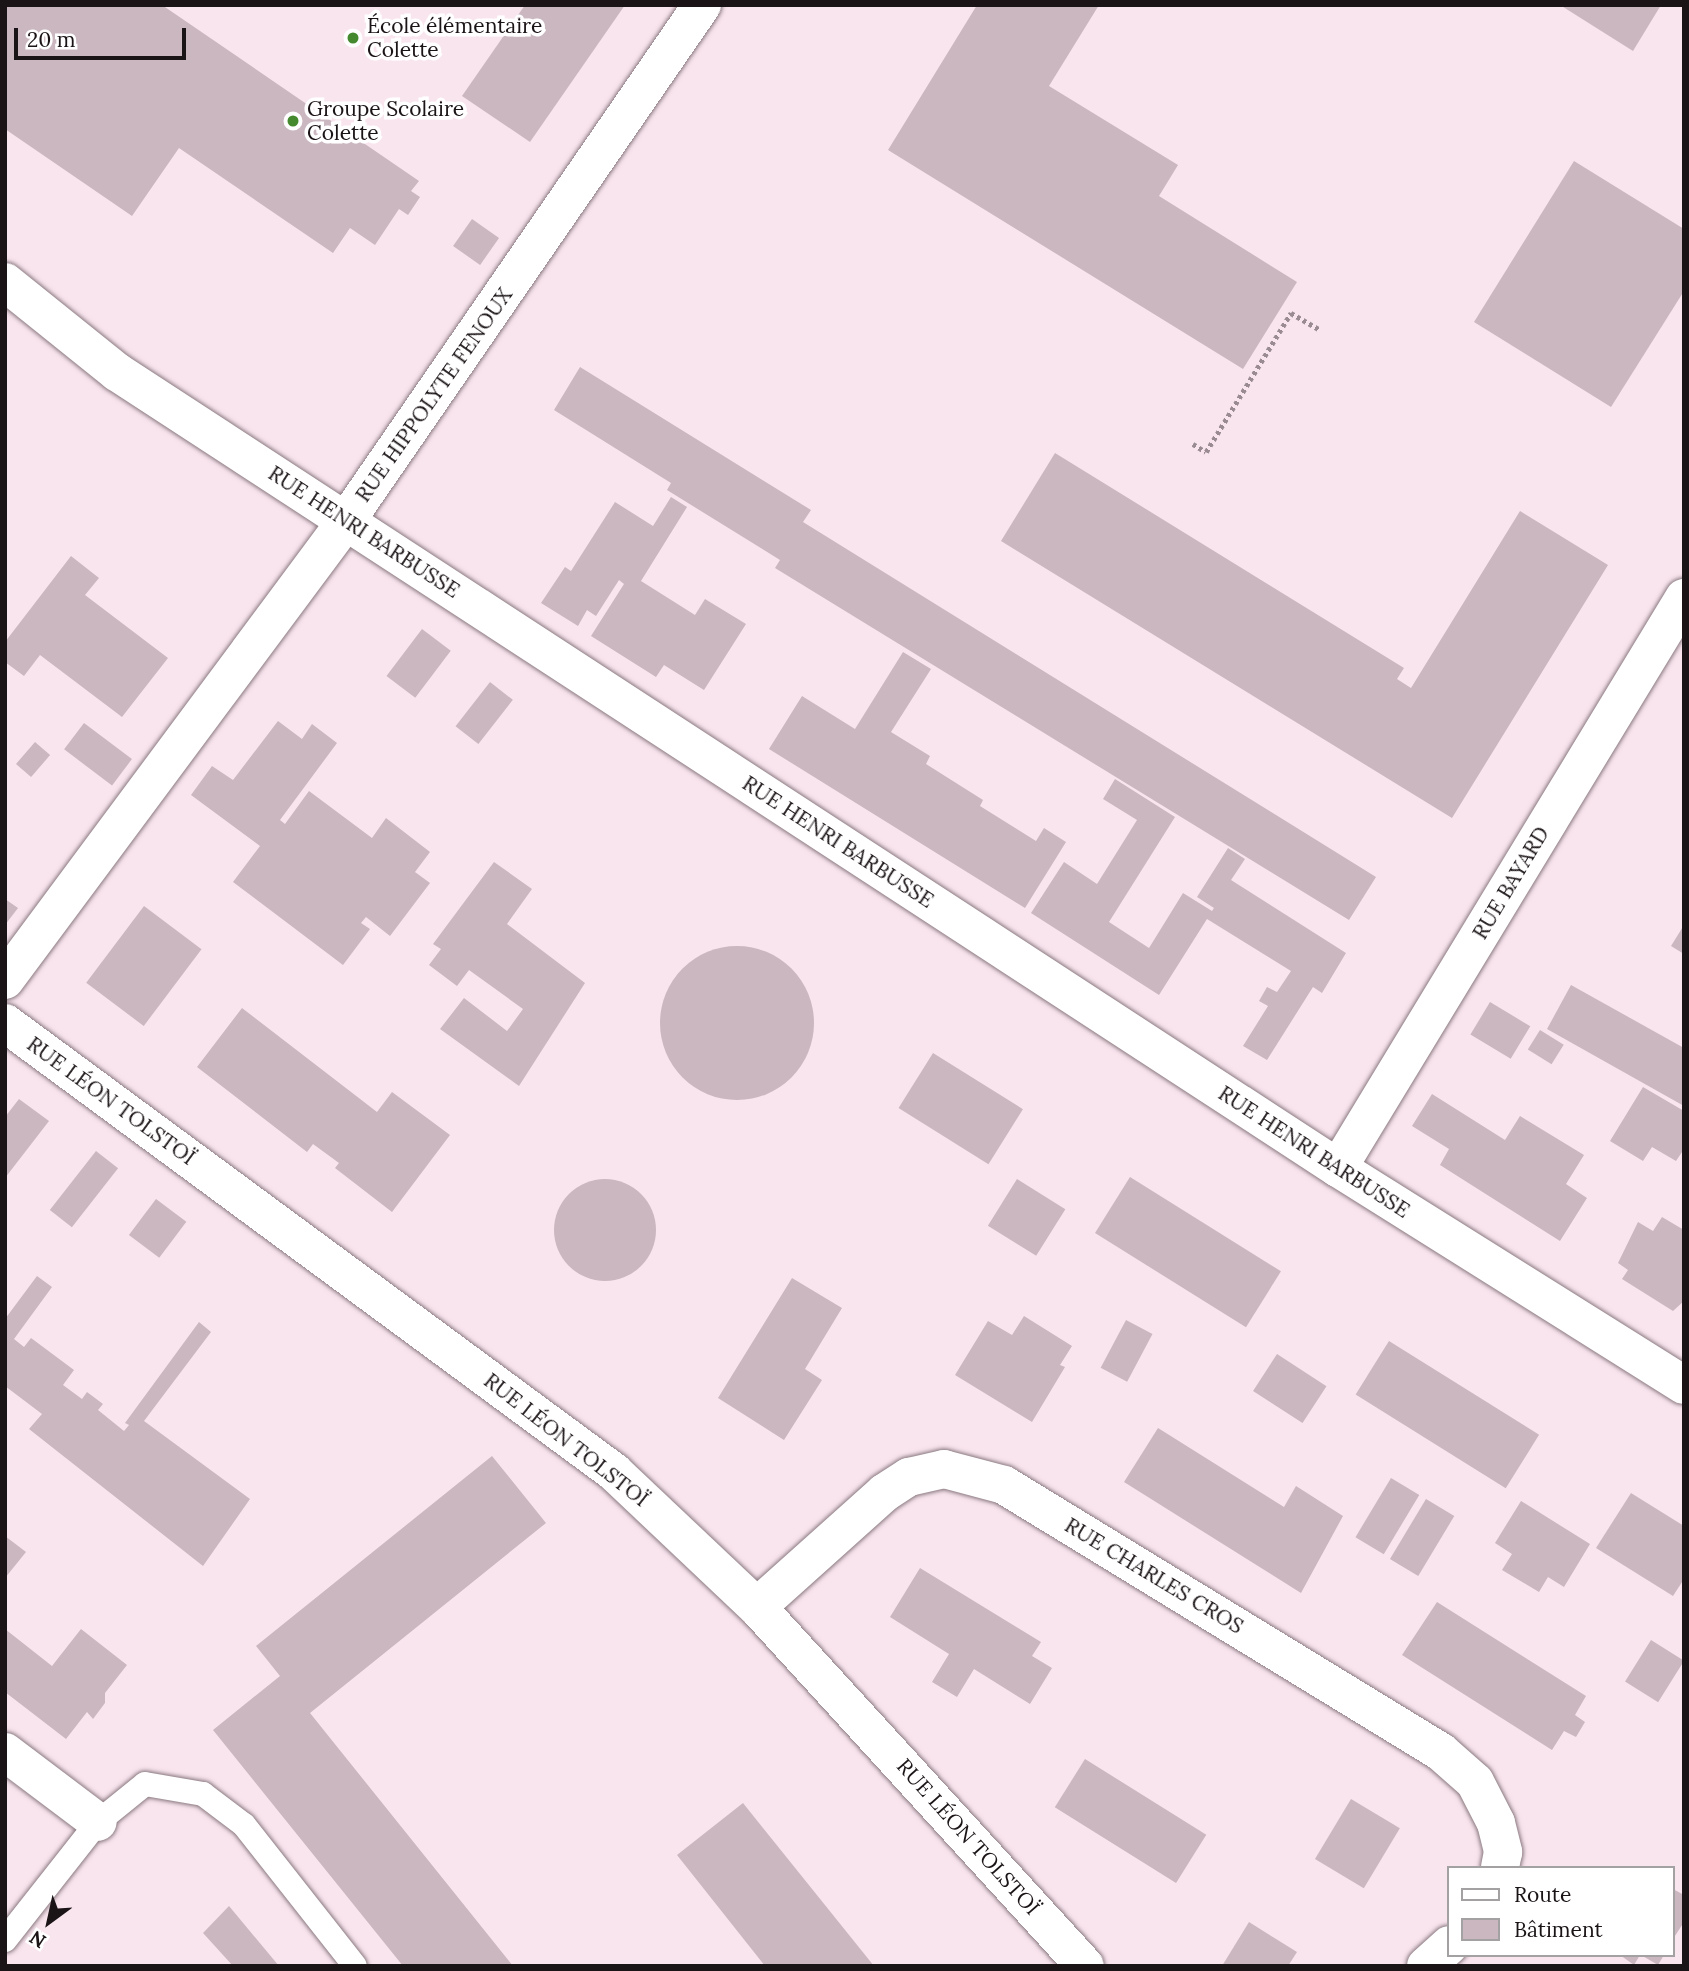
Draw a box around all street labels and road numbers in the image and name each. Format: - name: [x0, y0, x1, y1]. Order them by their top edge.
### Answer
- street label: RUE HIPPOLYTE FENOUX: [350, 283, 518, 507]
- street label: RUE HENRI BARBUSSE: [264, 461, 464, 603]
- street label: RUE HENRI BARBUSSE: [738, 771, 938, 913]
- street label: RUE BAYARD: [1468, 822, 1554, 944]
- street label: RUE LÉON TOLSTOÏ: [22, 1032, 200, 1170]
- street label: RUE HENRI BARBUSSE: [1214, 1081, 1414, 1223]
- street label: RUE LÉON TOLSTOÏ: [479, 1368, 653, 1512]
- street label: RUE CHARLES CROS: [1060, 1513, 1248, 1639]
- street label: RUE LÉON TOLSTOÏ: [891, 1754, 1045, 1920]

